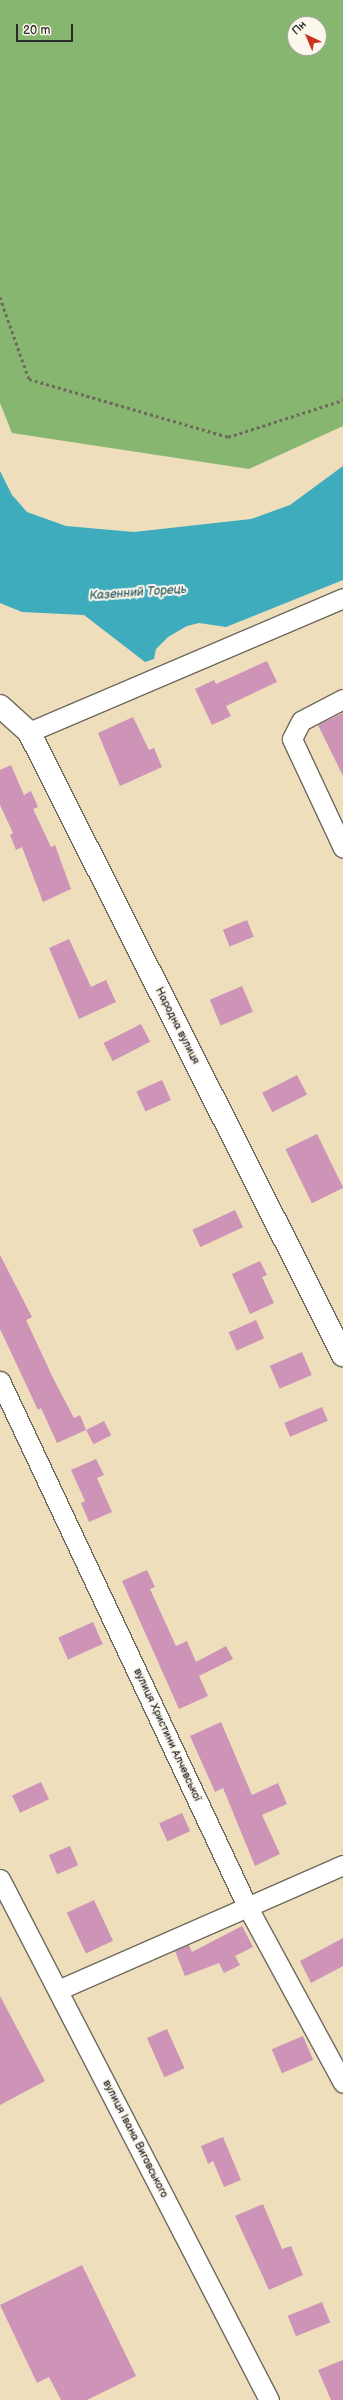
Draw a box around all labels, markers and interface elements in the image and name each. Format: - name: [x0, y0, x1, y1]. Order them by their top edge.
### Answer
- scale bar: [18, 16, 75, 42]
- north arrow: [287, 16, 327, 56]
- text: Пн: [289, 18, 309, 38]
- text: 20 m: [23, 23, 50, 38]
- water label: Казенний Торець: [89, 582, 187, 604]
- street label: Народна вулиця: [152, 985, 202, 1067]
- street label: вулиця Христини Алчевської: [130, 1666, 204, 1804]
- street label: вулиця Івана Виговського: [99, 2078, 171, 2200]

